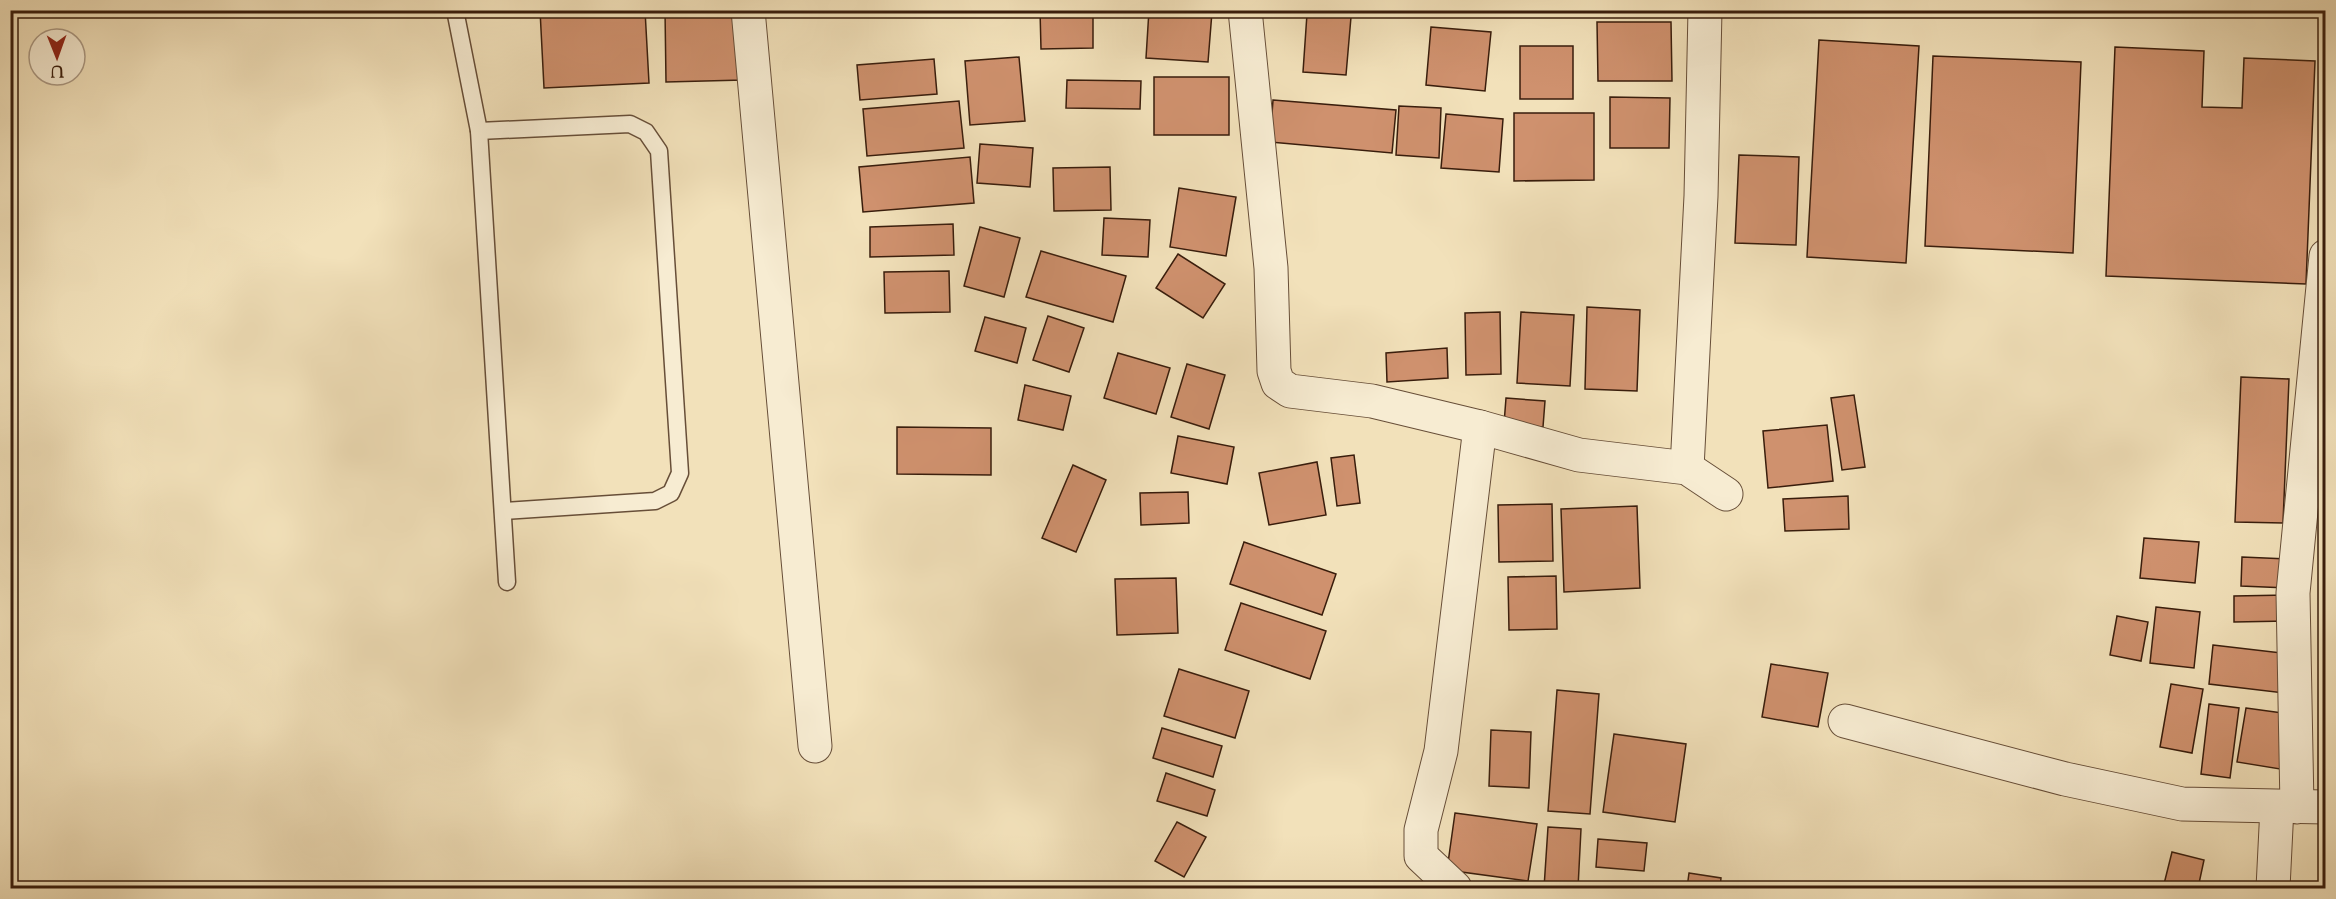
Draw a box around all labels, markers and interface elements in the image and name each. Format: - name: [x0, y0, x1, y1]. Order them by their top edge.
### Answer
- north arrow: [27, 27, 87, 87]
- text: U: [50, 58, 64, 81]

